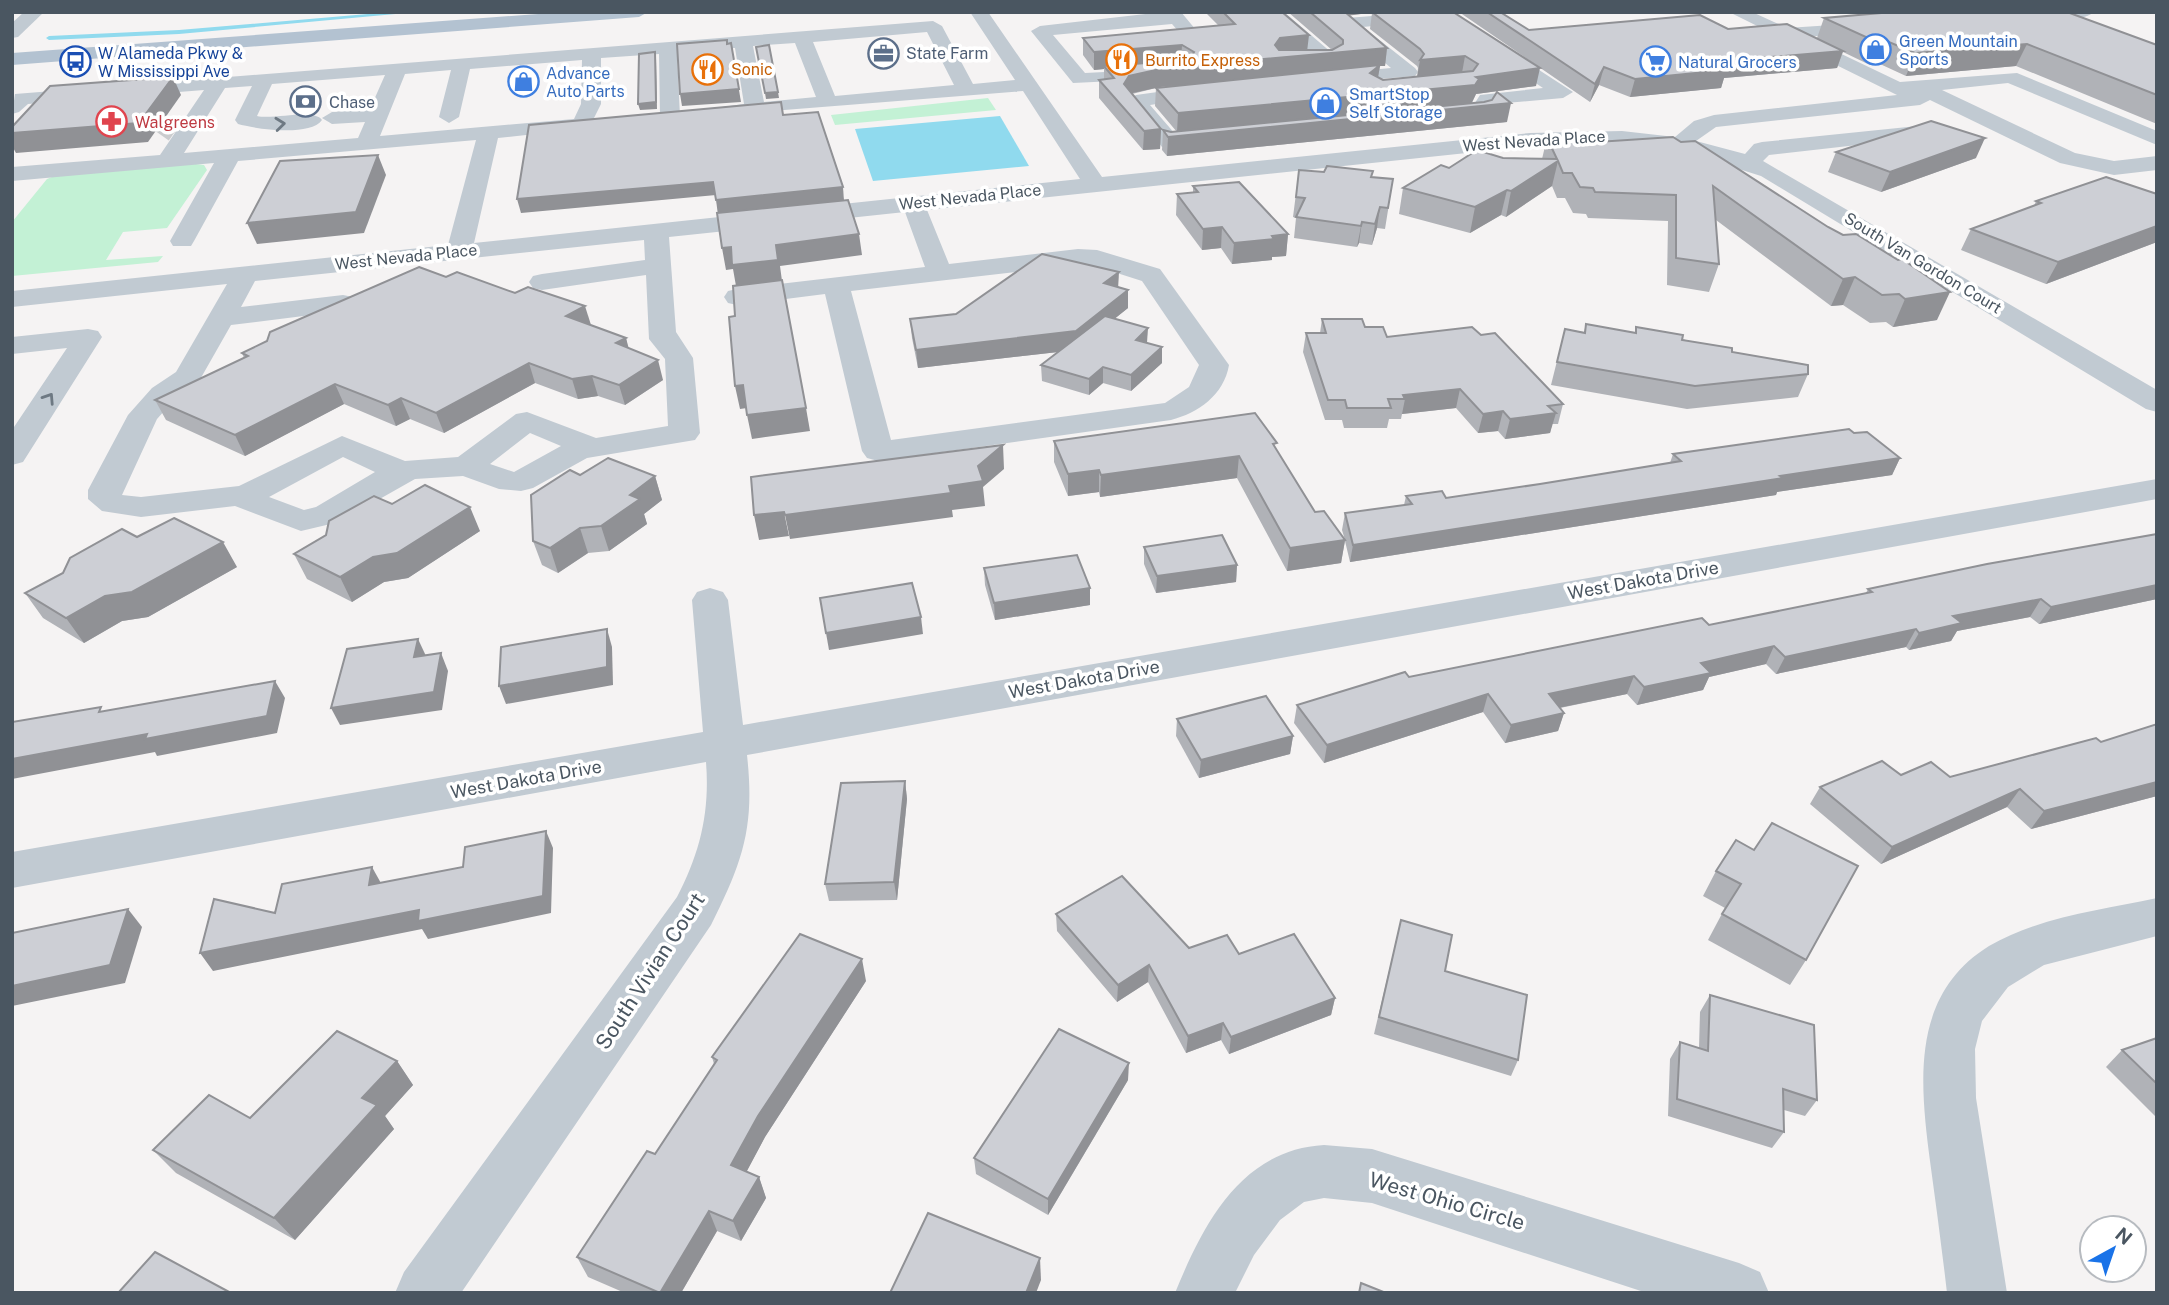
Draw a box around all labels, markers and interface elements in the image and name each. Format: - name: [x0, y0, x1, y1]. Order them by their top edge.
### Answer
- place label: Green Mountain Sports: [1899, 32, 2018, 69]
- shop icon: Green Mountain Sports: [1859, 33, 1893, 67]
- office icon: State Farm: [866, 36, 900, 70]
- restaurant icon: Burrito Express: [1105, 43, 1139, 77]
- place label: W Alameda Pkwy & W Mississippi Ave: [98, 44, 243, 81]
- place label: State Farm: [906, 44, 988, 63]
- bus stop icon: W Alameda Pkwy & W Mississippi Ave: [58, 45, 92, 79]
- supermarket icon: Natural Grocers: [1638, 45, 1672, 79]
- place label: Burrito Express: [1145, 51, 1260, 70]
- restaurant icon: Sonic: [691, 52, 725, 86]
- place label: Natural Grocers: [1678, 53, 1797, 72]
- place label: Sonic: [731, 60, 773, 79]
- place label: Advance Auto Parts: [546, 64, 625, 101]
- shop icon: Advance Auto Parts: [506, 65, 540, 99]
- bank icon: Chase: [289, 85, 323, 119]
- place label: SmartStop Self Storage: [1349, 85, 1443, 122]
- shop icon: SmartStop Self Storage: [1309, 86, 1343, 120]
- place label: Chase: [329, 93, 375, 112]
- pharmacy icon: Walgreens: [95, 105, 129, 139]
- place label: Walgreens: [135, 113, 215, 132]
- one-way arrow: [274, 116, 286, 131]
- street label: West Nevada Place: [1462, 127, 1606, 155]
- street label: West Nevada Place: [898, 180, 1042, 214]
- street label: South Van Gordon Court: [1841, 208, 2005, 318]
- street label: West Nevada Place: [334, 240, 478, 274]
- one-way arrow: [41, 392, 54, 405]
- street label: West Dakota Drive: [1566, 556, 1720, 604]
- street label: West Dakota Drive: [1007, 655, 1161, 703]
- street label: West Dakota Drive: [449, 755, 603, 803]
- street label: South Vivian Court: [590, 888, 710, 1054]
- street label: West Ohio Circle: [1366, 1167, 1528, 1235]
- north arrow: [2078, 1214, 2148, 1284]
- text: N: [2111, 1223, 2137, 1249]

